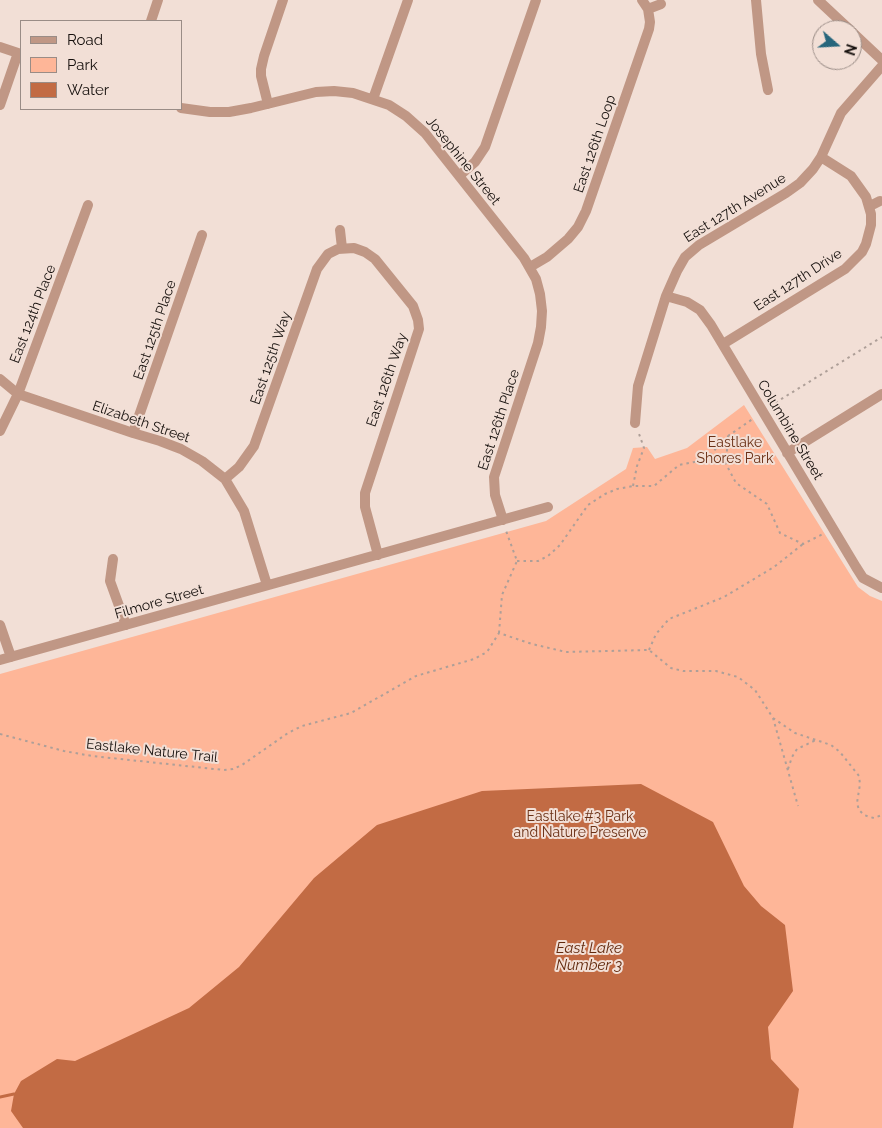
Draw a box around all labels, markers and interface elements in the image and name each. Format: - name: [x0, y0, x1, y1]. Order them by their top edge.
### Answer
- legend: [20, 20, 182, 110]
- north arrow: [812, 20, 862, 70]
- text: Road: [67, 31, 103, 49]
- text: N: [841, 42, 860, 57]
- text: Park: [67, 56, 98, 74]
- text: Water: [67, 81, 109, 99]
- street label: East 126th Loop: [570, 93, 620, 195]
- street label: Josephine Street: [422, 114, 504, 208]
- street label: East 127th Avenue: [681, 170, 789, 246]
- street label: East 127th Drive: [751, 245, 845, 315]
- street label: East 124th Place: [6, 262, 60, 366]
- street label: East 125th Place: [130, 278, 180, 382]
- street label: East 125th Way: [247, 309, 295, 407]
- street label: East 126th Way: [363, 331, 411, 429]
- street label: East 126th Place: [475, 367, 523, 473]
- street label: Columbine Street: [754, 377, 826, 483]
- street label: Elizabeth Street: [90, 397, 192, 447]
- park label: Eastlake Shores Park: [697, 435, 773, 468]
- street label: Filmore Street: [113, 581, 205, 623]
- street label: Eastlake Nature Trail: [85, 736, 219, 766]
- park label: Eastlake #3 Park and Nature Preserve: [514, 809, 646, 842]
- water label: East Lake Number 3: [556, 939, 622, 974]

